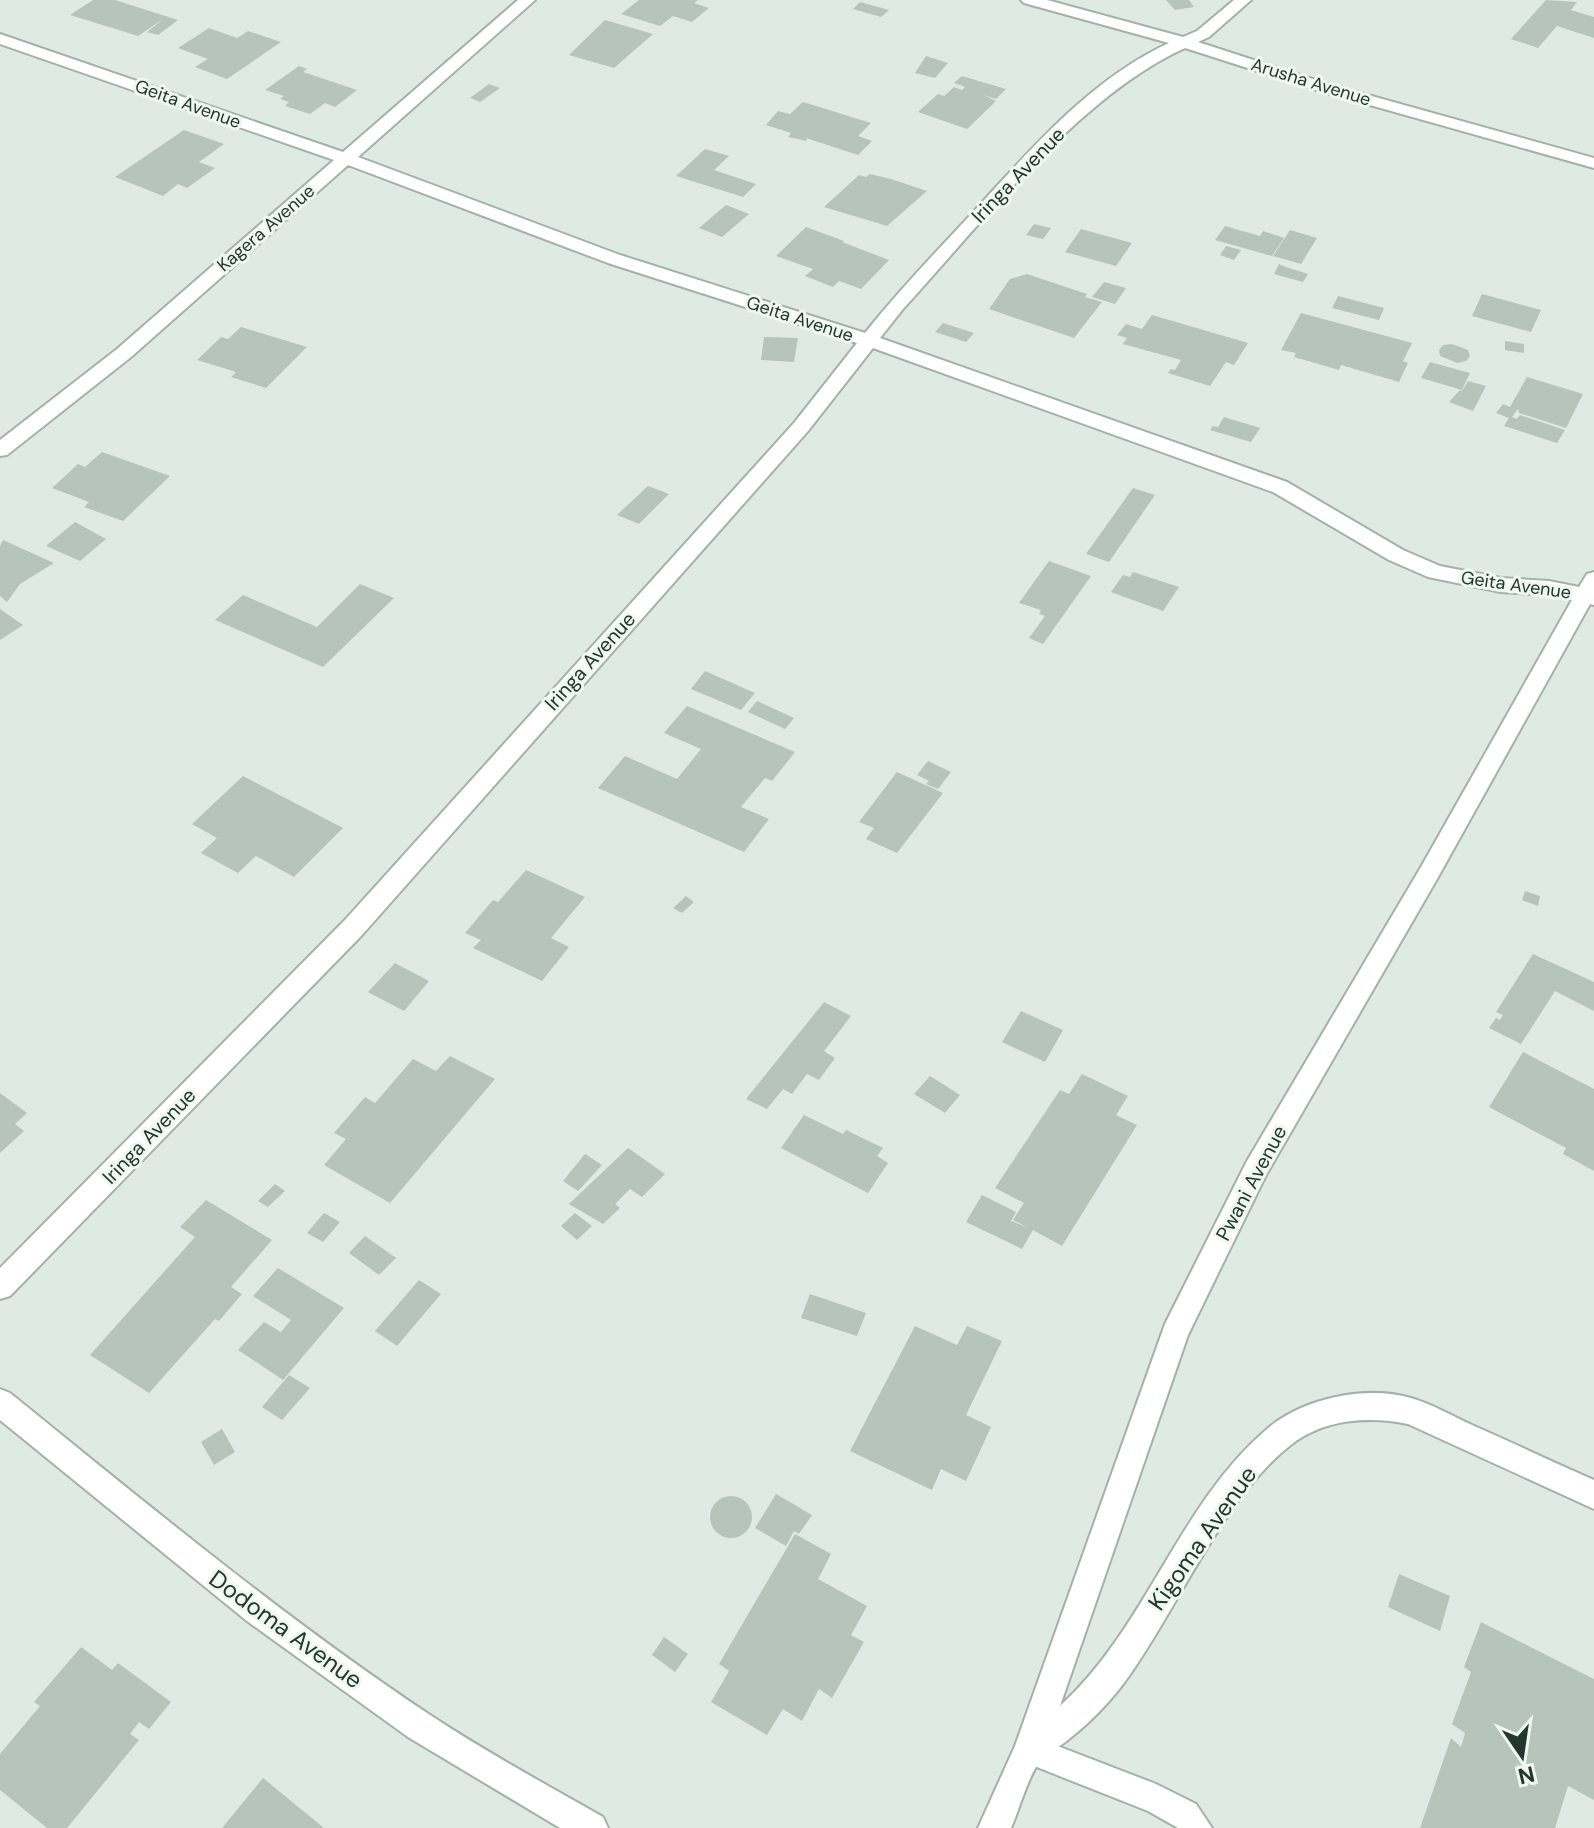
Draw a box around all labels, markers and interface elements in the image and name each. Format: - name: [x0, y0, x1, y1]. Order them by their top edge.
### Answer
- street label: Arusha Avenue: [1248, 52, 1374, 112]
- street label: Geita Avenue: [132, 74, 244, 134]
- street label: Iringa Avenue: [966, 121, 1070, 229]
- street label: Kagera Avenue: [212, 179, 320, 277]
- street label: Geita Avenue: [744, 290, 856, 348]
- street label: Geita Avenue: [1459, 565, 1573, 605]
- street label: Iringa Avenue: [539, 606, 641, 716]
- street label: Iringa Avenue: [97, 1082, 201, 1190]
- street label: Pwani Avenue: [1210, 1121, 1292, 1245]
- street label: Kigoma Avenue: [1141, 1460, 1263, 1616]
- street label: Dodoma Avenue: [203, 1563, 369, 1695]
- north arrow: [1482, 1716, 1562, 1796]
- text: N: [1515, 1759, 1537, 1791]

